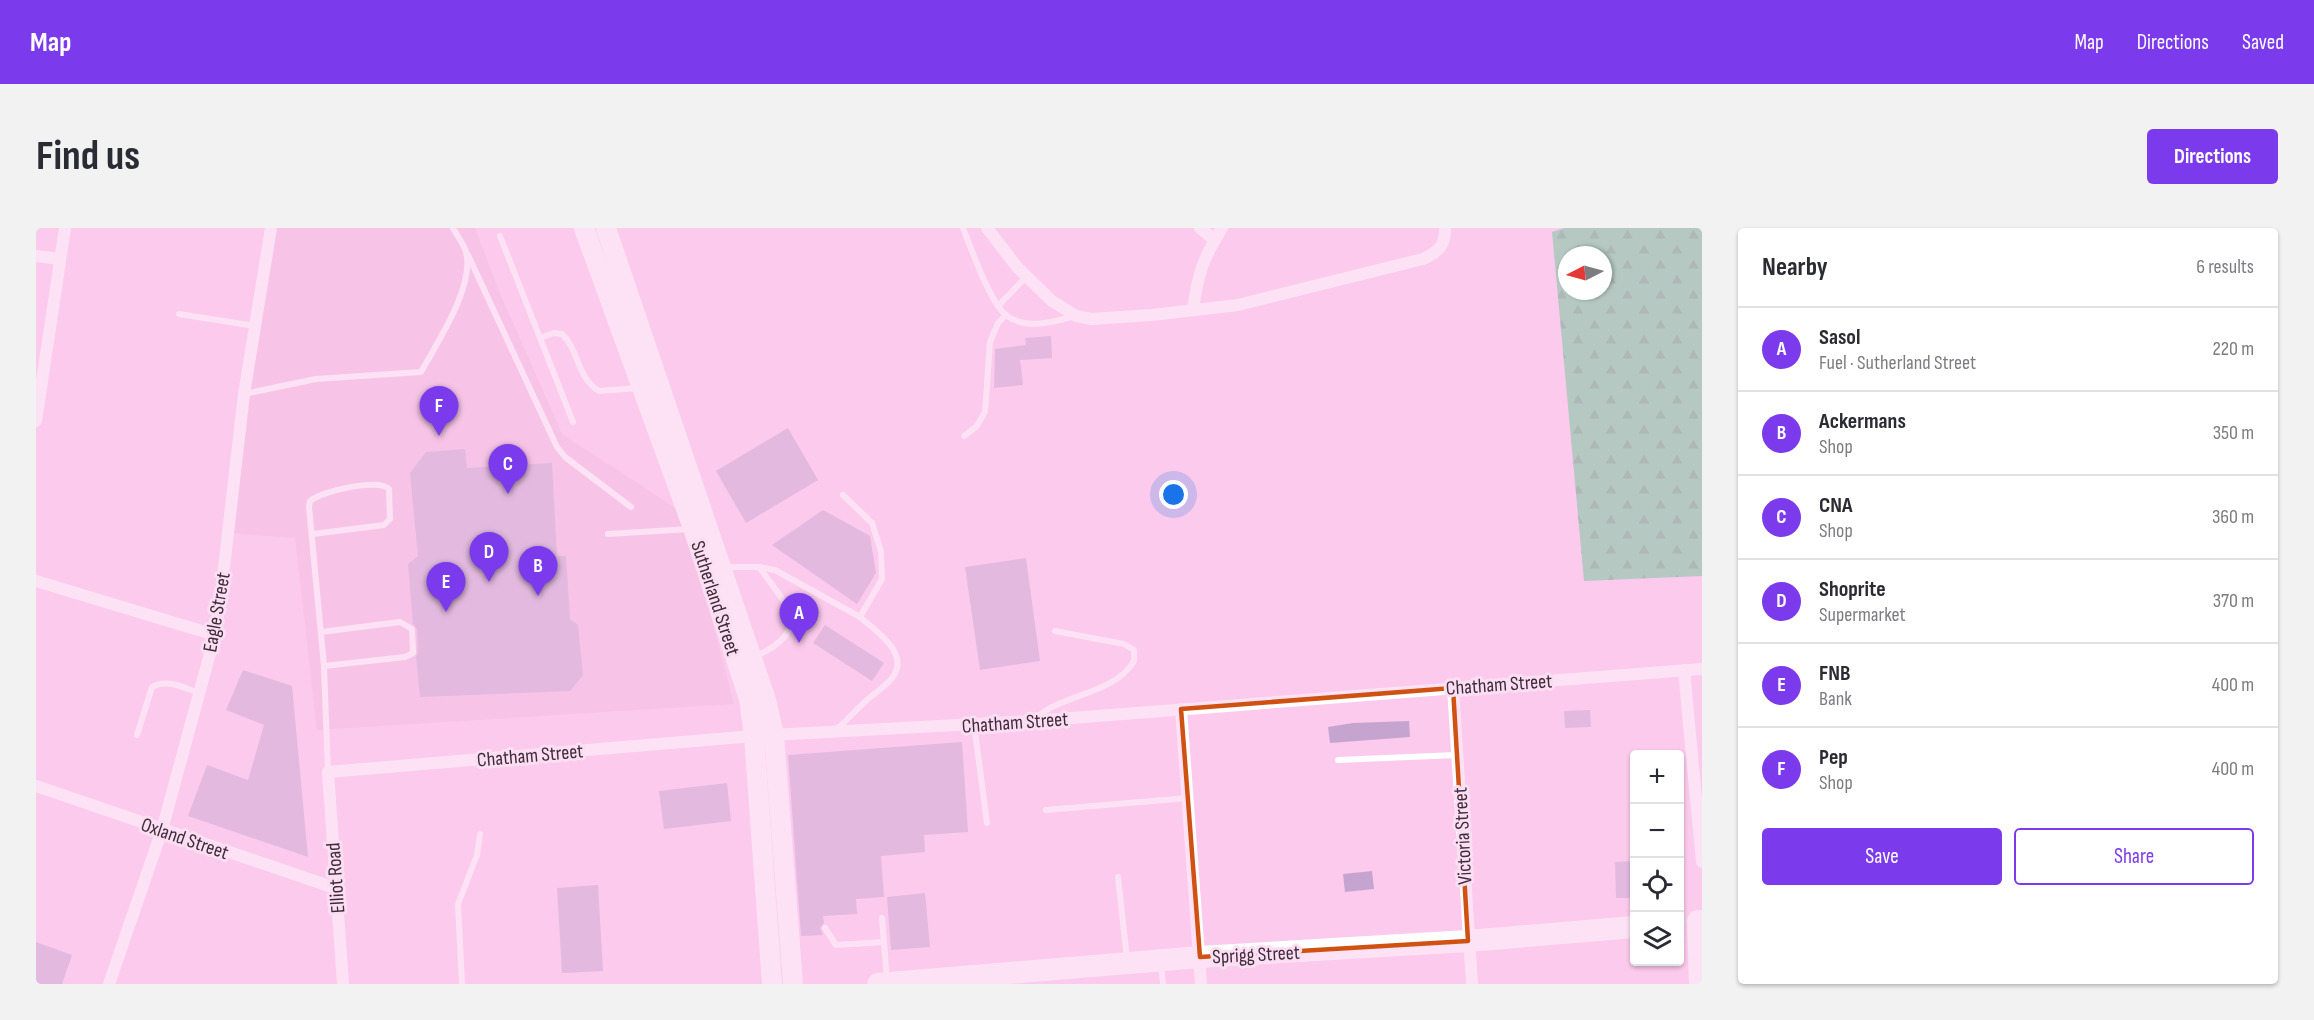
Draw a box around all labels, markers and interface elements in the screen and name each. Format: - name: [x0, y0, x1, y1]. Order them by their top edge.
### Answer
- text: Map: [30, 26, 71, 59]
- text: Map: [2074, 30, 2104, 55]
- text: Directions: [2137, 30, 2209, 55]
- text: Saved: [2242, 30, 2284, 55]
- button: Directions: [2147, 129, 2278, 184]
- text: Find us: [36, 131, 140, 182]
- north arrow: [1558, 246, 1612, 300]
- text: Nearby: [1762, 252, 1828, 283]
- text: 6 results: [2196, 255, 2254, 279]
- text: Sasol: [1819, 324, 1860, 351]
- text: A: [1777, 337, 1786, 361]
- text: 220 m: [2213, 337, 2254, 361]
- text: Fuel · Sutherland Street: [1819, 351, 1976, 375]
- pin: F: [420, 386, 458, 436]
- text: Ackermans: [1819, 408, 1906, 435]
- text: B: [1777, 421, 1786, 445]
- text: 350 m: [2213, 421, 2254, 445]
- text: Shop: [1819, 435, 1853, 459]
- pin: C: [488, 444, 528, 494]
- your location: [1159, 480, 1188, 509]
- text: CNA: [1819, 492, 1853, 519]
- text: C: [1776, 505, 1787, 529]
- text: 360 m: [2212, 505, 2254, 529]
- text: Shop: [1819, 519, 1853, 543]
- pin: D: [470, 532, 508, 582]
- street label: Sutherland Street: [685, 538, 745, 659]
- pin: B: [518, 546, 558, 596]
- pin: E: [426, 562, 466, 612]
- street label: Eagle Street: [198, 570, 236, 654]
- text: Shoprite: [1819, 576, 1886, 603]
- text: D: [1776, 589, 1787, 613]
- text: 370 m: [2213, 589, 2254, 613]
- pin: A: [780, 594, 819, 643]
- text: Supermarket: [1819, 603, 1906, 627]
- text: FNB: [1819, 660, 1850, 687]
- street label: Chatham Street: [1445, 669, 1553, 701]
- text: E: [1777, 673, 1786, 697]
- text: 400 m: [2212, 673, 2254, 697]
- text: Bank: [1819, 687, 1852, 711]
- street label: Chatham Street: [961, 707, 1069, 739]
- street label: Chatham Street: [476, 739, 584, 773]
- text: Pep: [1819, 744, 1848, 771]
- map controls: [1630, 750, 1684, 966]
- button: +: [1630, 750, 1684, 804]
- text: F: [1777, 757, 1786, 781]
- text: 400 m: [2212, 757, 2254, 781]
- text: Shop: [1819, 771, 1853, 795]
- street label: Victoria Street: [1448, 787, 1478, 885]
- button: −: [1630, 804, 1684, 858]
- street label: Oxland Street: [138, 813, 232, 865]
- button: Save: [1762, 828, 2002, 885]
- button: Share: [2014, 828, 2254, 885]
- street label: Elliot Road: [322, 842, 350, 914]
- button: locate: [1630, 858, 1684, 912]
- button: layers: [1630, 912, 1684, 966]
- street label: Sprigg Street: [1212, 941, 1300, 969]

